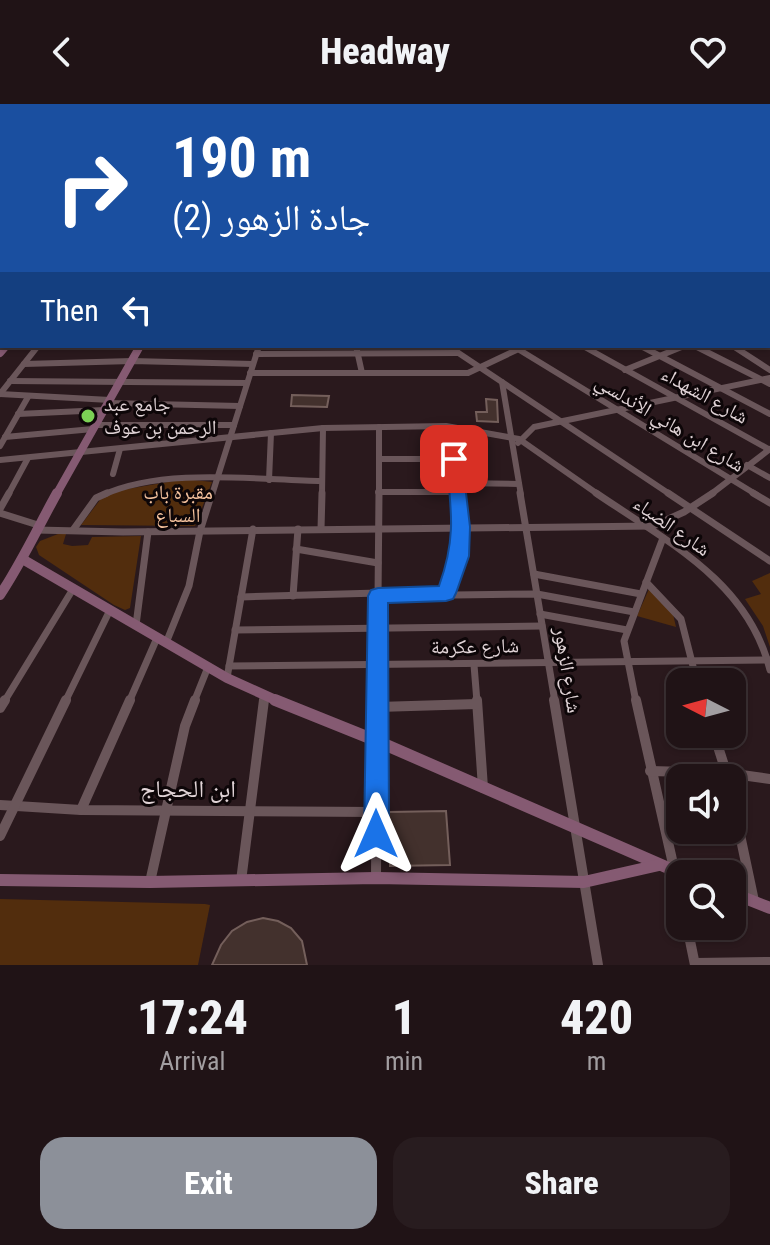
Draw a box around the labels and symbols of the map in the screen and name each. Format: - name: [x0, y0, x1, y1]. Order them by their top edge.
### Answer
- street label: شارع الشهداء: [657, 361, 753, 430]
- street label: شارع ابن هاني الأندلسي: [589, 369, 749, 480]
- place label: جامع عبد الرحمن بن عوف: [104, 392, 217, 439]
- marker: جامع عبد الرحمن بن عوف: [79, 407, 97, 425]
- pin: [420, 425, 488, 493]
- park label: مقبرة باب السباع: [143, 480, 213, 528]
- street label: شارع الضياء: [628, 491, 715, 562]
- street label: شارع الزهور: [548, 624, 587, 715]
- street label: شارع عكرمة: [431, 633, 519, 660]
- north arrow: [666, 668, 746, 748]
- street label: ابن الحجاج: [140, 775, 236, 804]
- position arrow: [334, 792, 418, 876]

